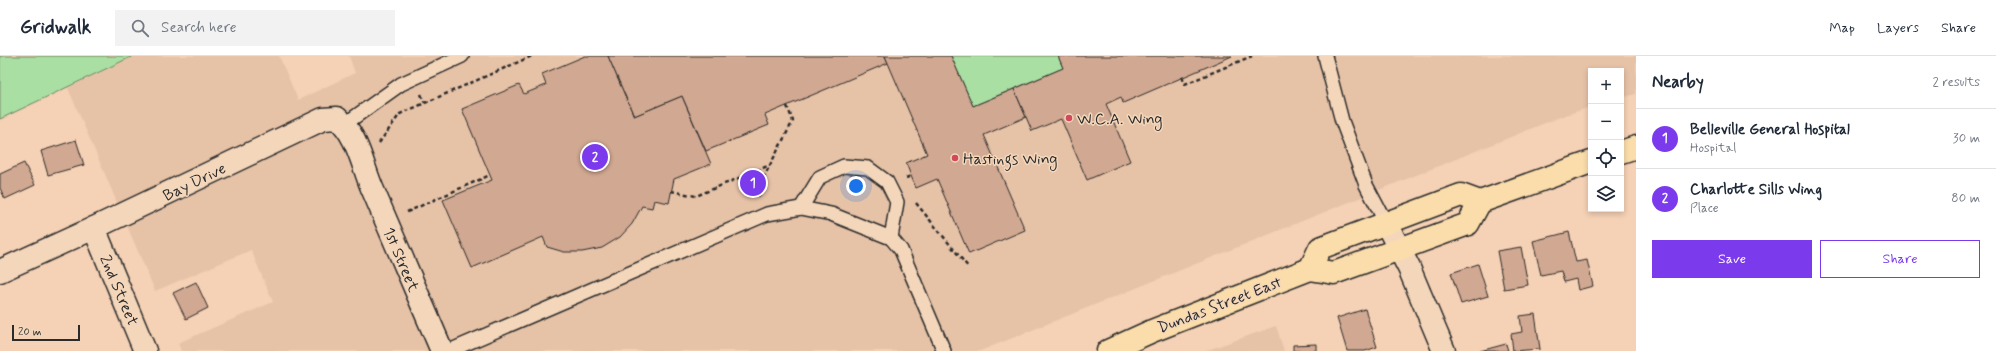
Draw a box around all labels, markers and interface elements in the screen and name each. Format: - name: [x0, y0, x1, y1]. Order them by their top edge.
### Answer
- search box: [115, 10, 395, 46]
- text: Gridwalk: [20, 15, 91, 40]
- icon: search: [129, 17, 151, 39]
- text: Search here: [161, 18, 237, 38]
- text: Map: [1829, 19, 1855, 37]
- text: Layers: [1877, 19, 1919, 37]
- text: Share: [1941, 19, 1976, 37]
- map controls: [1588, 68, 1624, 212]
- button: +: [1588, 68, 1624, 104]
- text: Nearby: [1652, 71, 1704, 93]
- text: 2 results: [1933, 74, 1980, 91]
- button: −: [1588, 104, 1624, 140]
- place label: W.C.A. Wing: [1077, 109, 1163, 131]
- marker: W.C.A. Wing: [1064, 113, 1074, 123]
- text: Belleville General Hospital: [1690, 120, 1850, 140]
- text: 1: [1662, 130, 1668, 147]
- text: 30 m: [1953, 130, 1980, 147]
- button: locate: [1588, 140, 1624, 176]
- text: Hospital: [1690, 140, 1736, 157]
- pin: 2: [582, 142, 608, 172]
- place label: Hastings Wing: [963, 149, 1057, 171]
- marker: Hastings Wing: [950, 153, 960, 163]
- street label: Bay Drive: [160, 158, 230, 207]
- pin: 1: [740, 168, 766, 198]
- your location: [846, 176, 866, 196]
- button: layers: [1588, 176, 1624, 212]
- text: Charlotte Sills Wing: [1690, 180, 1822, 200]
- text: 2: [1662, 190, 1668, 207]
- text: 80 m: [1951, 190, 1980, 207]
- text: Place: [1690, 200, 1719, 217]
- street label: 1st Street: [378, 224, 424, 296]
- button: Save: [1652, 240, 1812, 278]
- button: Share: [1820, 240, 1980, 278]
- street label: 2nd Street: [94, 252, 143, 330]
- street label: Dundas Street East: [1155, 272, 1284, 339]
- scale bar: [12, 323, 80, 342]
- text: 20 m: [18, 325, 41, 339]

